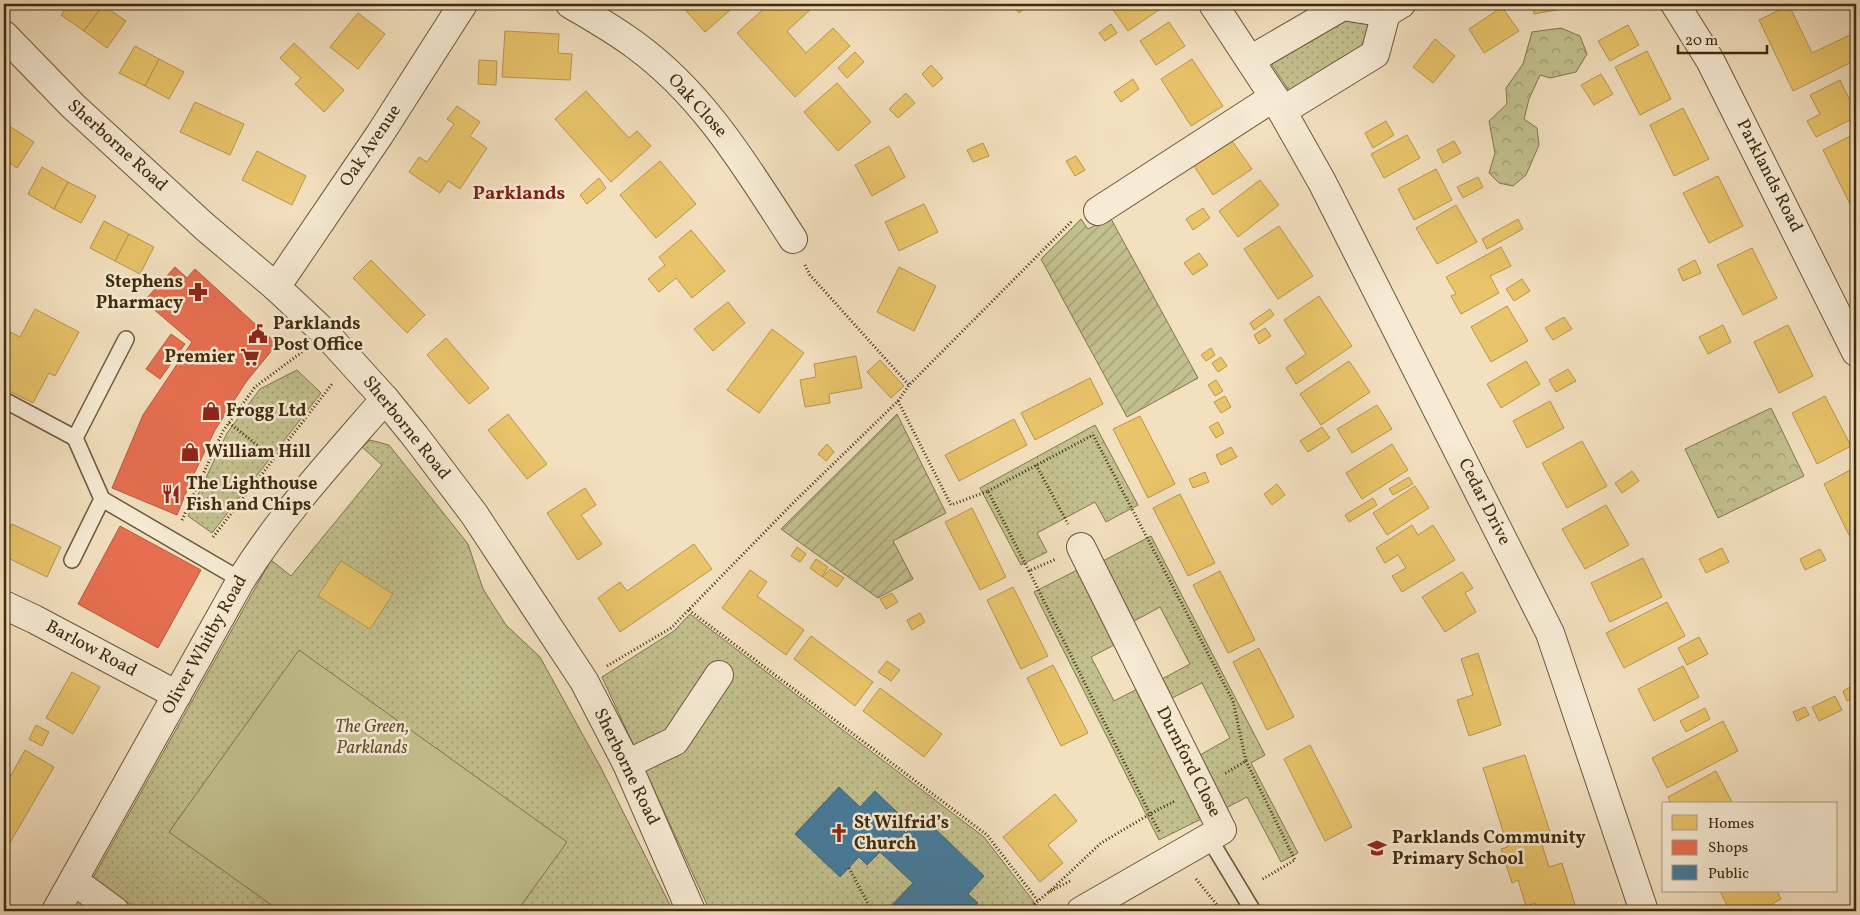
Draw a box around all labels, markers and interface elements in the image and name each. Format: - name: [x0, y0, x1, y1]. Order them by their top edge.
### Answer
- scale bar: [1678, 22, 1766, 54]
- text: 20 m: [1685, 31, 1718, 52]
- street label: Oak Close: [661, 68, 733, 144]
- street label: Sherborne Road: [61, 94, 173, 198]
- street label: Oak Avenue: [334, 100, 408, 192]
- street label: Parklands Road: [1730, 115, 1808, 237]
- district label: Parklands: [473, 181, 565, 207]
- place label: Stephens Pharmacy: [96, 270, 183, 316]
- pharmacy icon: Stephens Pharmacy: [187, 281, 209, 303]
- place label: Parklands Post Office: [273, 312, 363, 358]
- public building icon: Parklands Post Office: [247, 323, 269, 345]
- place label: Premier: [165, 345, 235, 370]
- supermarket icon: Premier: [239, 346, 261, 368]
- street label: Sherborne Road: [356, 371, 456, 485]
- place label: Frogg Ltd: [226, 399, 307, 424]
- shop icon: Frogg Ltd: [200, 400, 222, 422]
- place label: William Hill: [205, 440, 311, 465]
- shop icon: William Hill: [179, 441, 201, 463]
- street label: Cedar Drive: [1451, 454, 1517, 550]
- place label: The Lighthouse Fish and Chips: [186, 472, 317, 518]
- restaurant icon: The Lighthouse Fish and Chips: [160, 483, 182, 505]
- street label: Oliver Whitby Road: [156, 571, 254, 719]
- street label: Barlow Road: [41, 614, 141, 684]
- street label: Durnford Close: [1149, 702, 1227, 822]
- street label: Sherborne Road: [587, 704, 665, 830]
- park label: The Green, Parklands: [335, 715, 409, 761]
- legend: [1662, 802, 1838, 892]
- place label: St Wilfrid’s Church: [854, 811, 949, 857]
- text: Homes: [1708, 814, 1754, 835]
- church icon: St Wilfrid’s Church: [828, 822, 850, 844]
- place label: Parklands Community Primary School: [1392, 826, 1586, 872]
- school or university icon: Parklands Community Primary School: [1366, 837, 1388, 859]
- text: Shops: [1708, 838, 1748, 859]
- text: Public: [1708, 864, 1749, 885]

